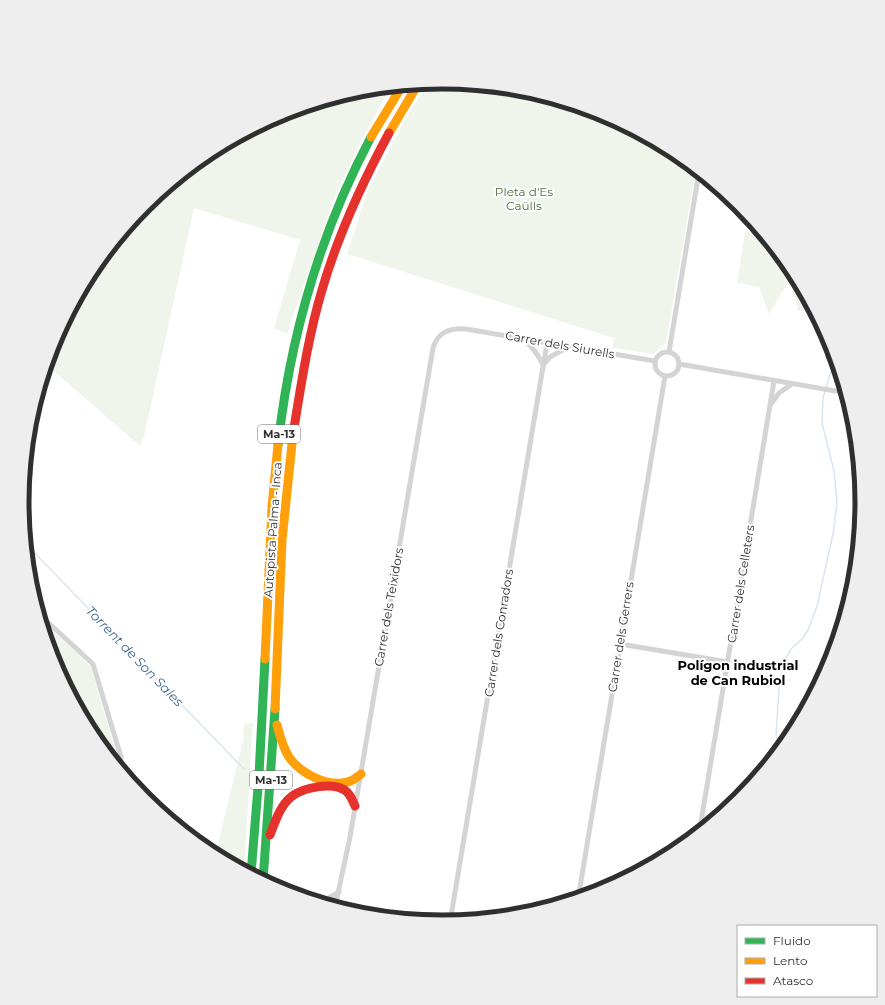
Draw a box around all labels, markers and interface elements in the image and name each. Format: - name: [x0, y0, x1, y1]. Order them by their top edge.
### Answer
- park label: Pleta d'Es Caülls: [495, 184, 553, 213]
- street label: Carrer dels Siurells: [504, 328, 616, 362]
- road number: Ma-13: [258, 425, 300, 443]
- street label: Autopista Palma - Inca: [260, 462, 285, 598]
- street label: Carrer dels Celleters: [724, 524, 757, 644]
- street label: Carrer dels Teixidors: [371, 546, 406, 667]
- street label: Carrer dels Conradors: [481, 568, 516, 698]
- street label: Carrer dels Gerrers: [604, 581, 637, 693]
- water label: Torrent de Son Sales: [83, 602, 188, 710]
- district label: Polígon industrial de Can Rubiol: [678, 657, 798, 688]
- road number: Ma-13: [250, 771, 292, 789]
- legend: [737, 925, 877, 997]
- text: Fluido: [773, 933, 811, 948]
- text: Lento: [773, 953, 808, 968]
- text: Atasco: [773, 973, 813, 988]

